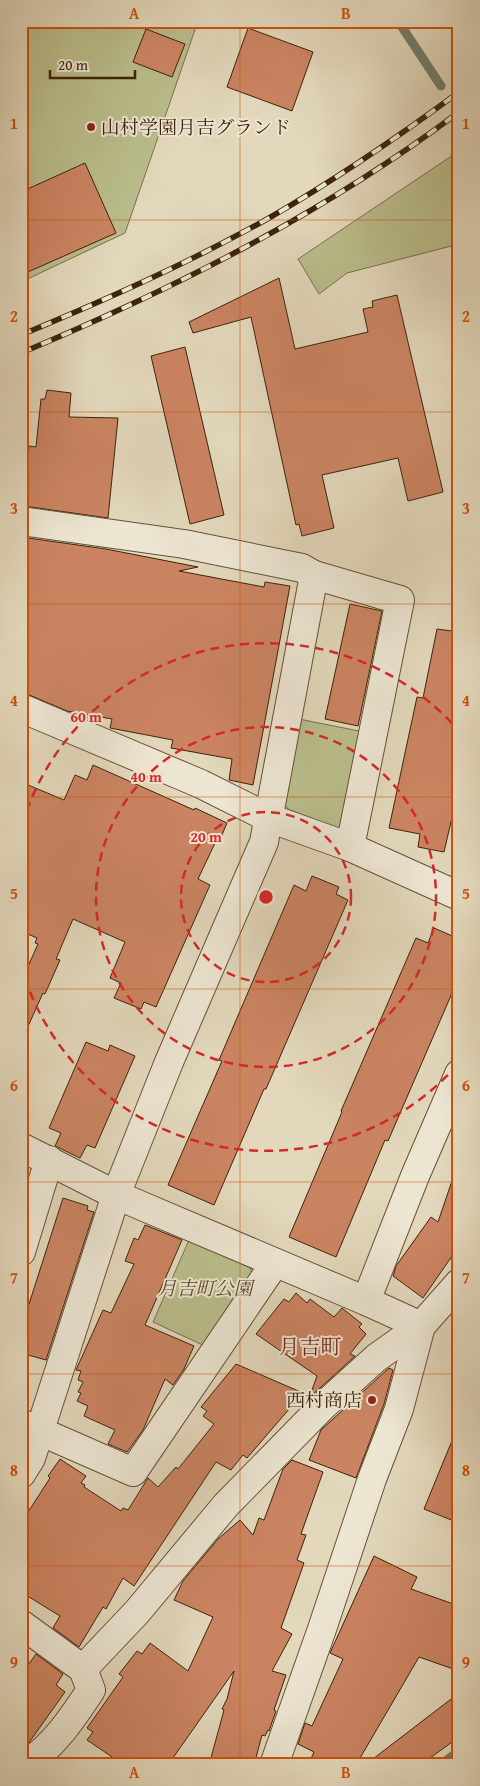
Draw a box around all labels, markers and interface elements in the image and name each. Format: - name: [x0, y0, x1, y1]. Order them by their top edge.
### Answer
- text: A: [129, 1, 140, 25]
- text: B: [341, 1, 351, 25]
- scale bar: [50, 48, 135, 80]
- text: 20 m: [58, 54, 89, 75]
- text: 1: [10, 111, 18, 135]
- text: 1: [462, 111, 470, 135]
- place label: 山村学園月吉グランド: [101, 113, 291, 141]
- marker: 山村学園月吉グランド: [85, 121, 97, 133]
- text: 2: [10, 304, 18, 328]
- text: 2: [462, 304, 470, 328]
- text: 3: [10, 496, 18, 520]
- text: 3: [462, 496, 470, 520]
- text: 4: [10, 688, 18, 712]
- text: 4: [462, 688, 470, 712]
- text: 60 m: [70, 706, 102, 727]
- text: 40 m: [130, 766, 162, 787]
- text: 20 m: [190, 826, 222, 847]
- text: 5: [10, 881, 18, 905]
- text: 5: [462, 881, 470, 905]
- centre of rings: [257, 888, 275, 906]
- text: 6: [10, 1073, 18, 1097]
- text: 6: [462, 1073, 470, 1097]
- text: 7: [10, 1265, 18, 1289]
- text: 7: [462, 1265, 470, 1289]
- park label: 月吉町公園: [157, 1274, 255, 1302]
- district label: 月吉町: [279, 1331, 342, 1362]
- place label: 西村商店: [286, 1386, 362, 1414]
- marker: 西村商店: [366, 1394, 378, 1406]
- text: 8: [10, 1458, 18, 1482]
- text: 8: [462, 1458, 470, 1482]
- text: 9: [10, 1650, 18, 1674]
- text: 9: [462, 1650, 470, 1674]
- text: A: [129, 1760, 140, 1784]
- text: B: [341, 1760, 351, 1784]

